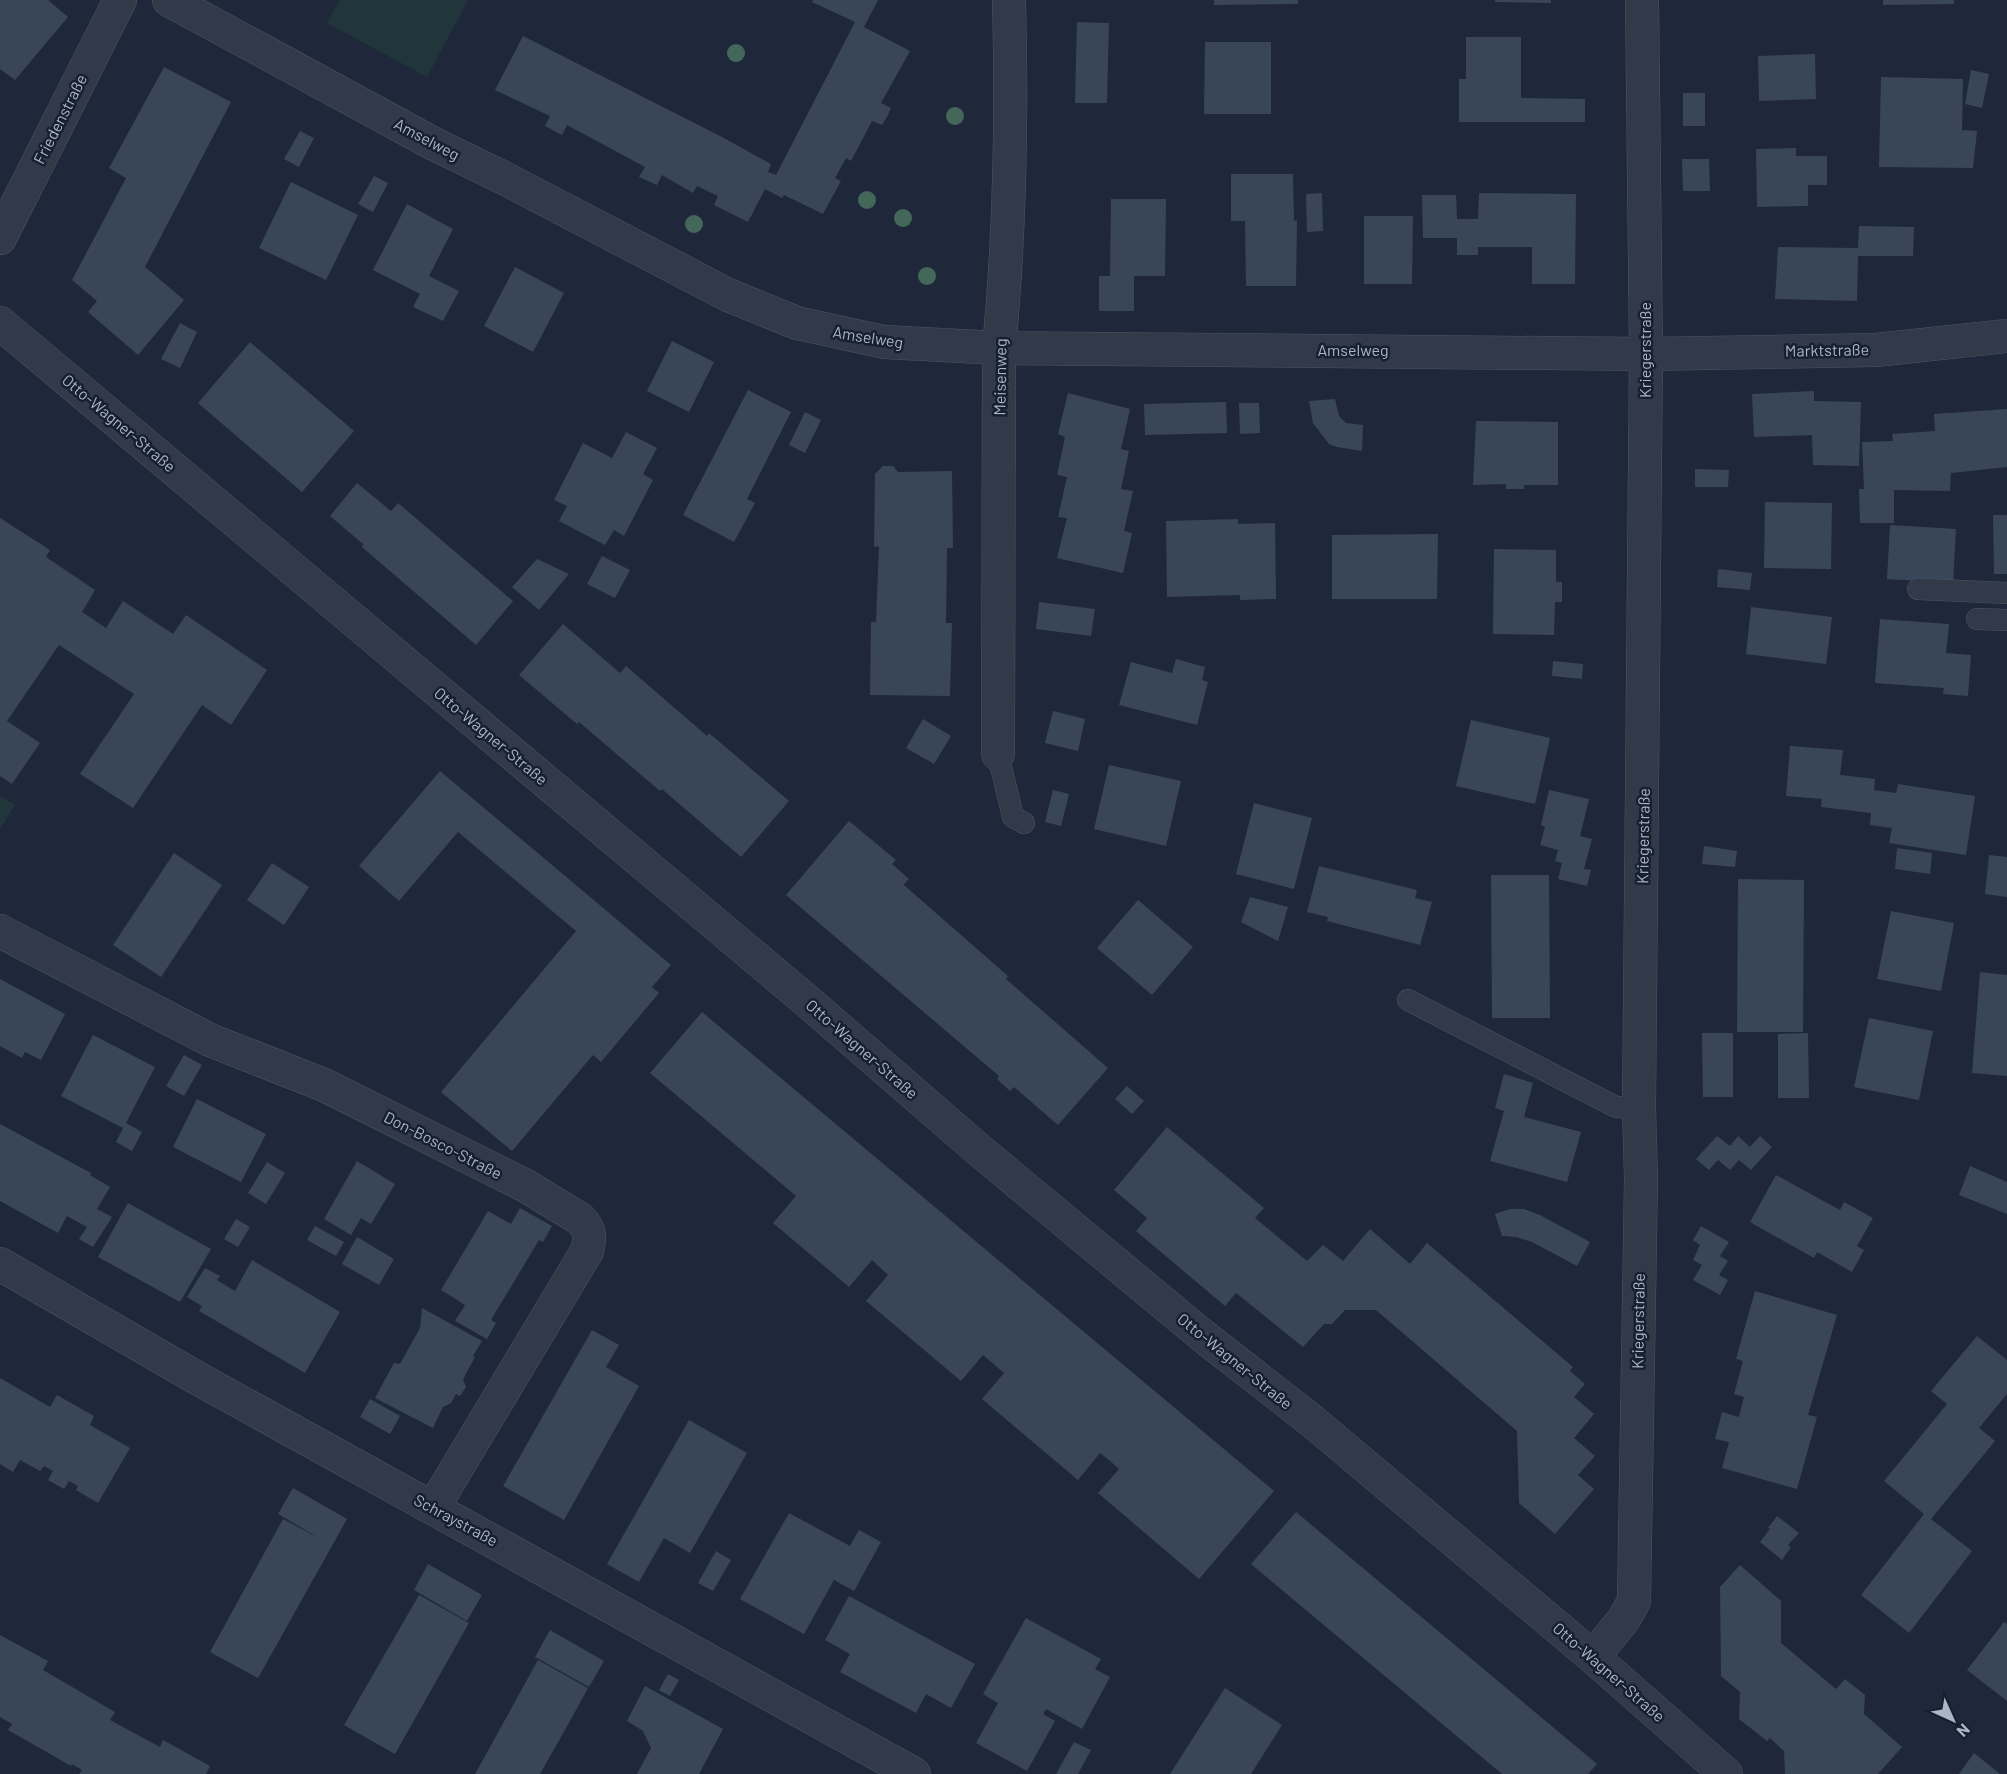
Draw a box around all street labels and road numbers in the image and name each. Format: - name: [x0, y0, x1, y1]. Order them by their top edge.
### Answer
- street label: Friedenstraße: [29, 71, 90, 167]
- street label: Amselweg: [391, 113, 463, 164]
- street label: Kriegerstraße: [1635, 302, 1654, 398]
- street label: Amselweg: [831, 322, 905, 351]
- street label: Meisenweg: [989, 338, 1010, 416]
- street label: Marktstraße: [1785, 339, 1869, 360]
- street label: Amselweg: [1317, 340, 1389, 359]
- street label: Otto-Wagner-Straße: [59, 370, 180, 476]
- street label: Otto-Wagner-Straße: [431, 683, 552, 789]
- street label: Kriegerstraße: [1632, 788, 1653, 884]
- street label: Otto-Wagner-Straße: [802, 995, 922, 1102]
- street label: Don-Bosco-Straße: [381, 1107, 505, 1182]
- street label: Kriegerstraße: [1627, 1273, 1648, 1369]
- street label: Otto-Wagner-Straße: [1174, 1309, 1297, 1413]
- street label: Schraystraße: [411, 1490, 501, 1550]
- street label: Otto-Wagner-Straße: [1549, 1618, 1669, 1725]

